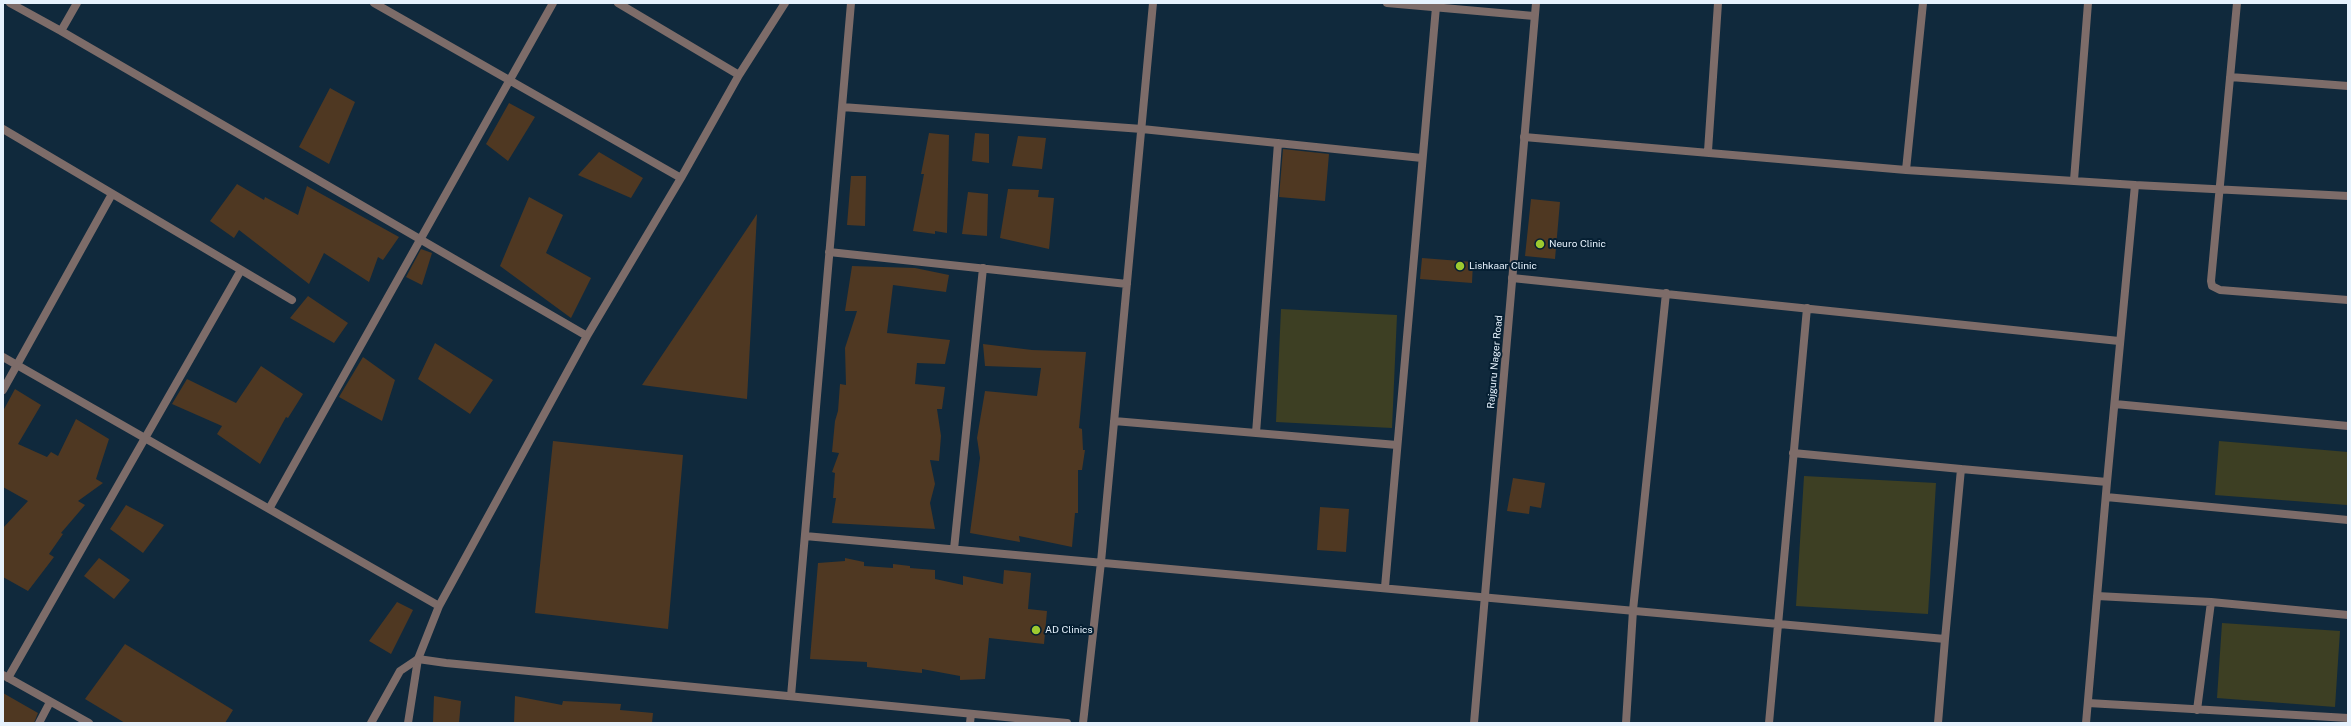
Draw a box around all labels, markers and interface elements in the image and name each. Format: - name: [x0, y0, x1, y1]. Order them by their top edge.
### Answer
- marker: Neuro Clinic: [1534, 238, 1546, 250]
- place label: Neuro Clinic: [1549, 238, 1606, 250]
- marker: Lishkaar Clinic: [1454, 260, 1466, 272]
- place label: Lishkaar Clinic: [1469, 260, 1537, 272]
- street label: Rajguru Nager Road: [1485, 315, 1505, 409]
- marker: AD Clinics: [1030, 624, 1042, 636]
- place label: AD Clinics: [1045, 624, 1093, 636]

